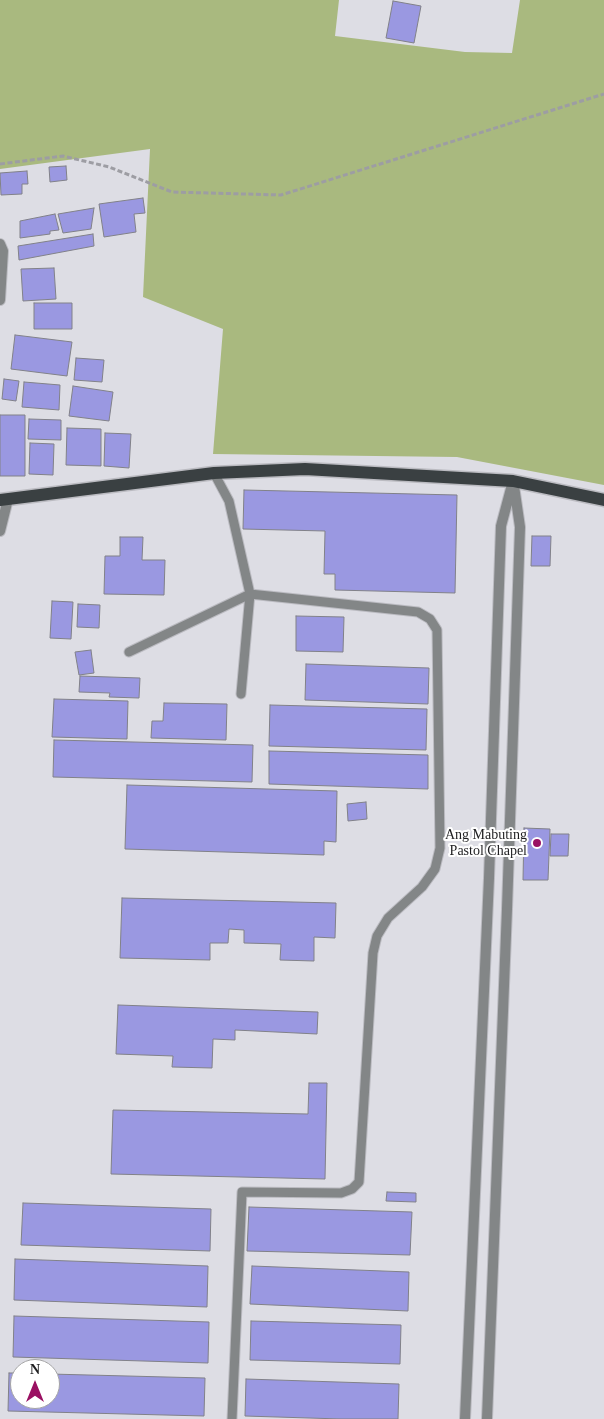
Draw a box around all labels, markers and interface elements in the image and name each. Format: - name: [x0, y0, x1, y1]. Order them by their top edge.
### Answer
- place label: Ang Mabuting Pastol Chapel: [445, 827, 527, 860]
- marker: Ang Mabuting Pastol Chapel: [531, 837, 543, 849]
- north arrow: [10, 1359, 60, 1409]
- text: N: [30, 1362, 40, 1377]

